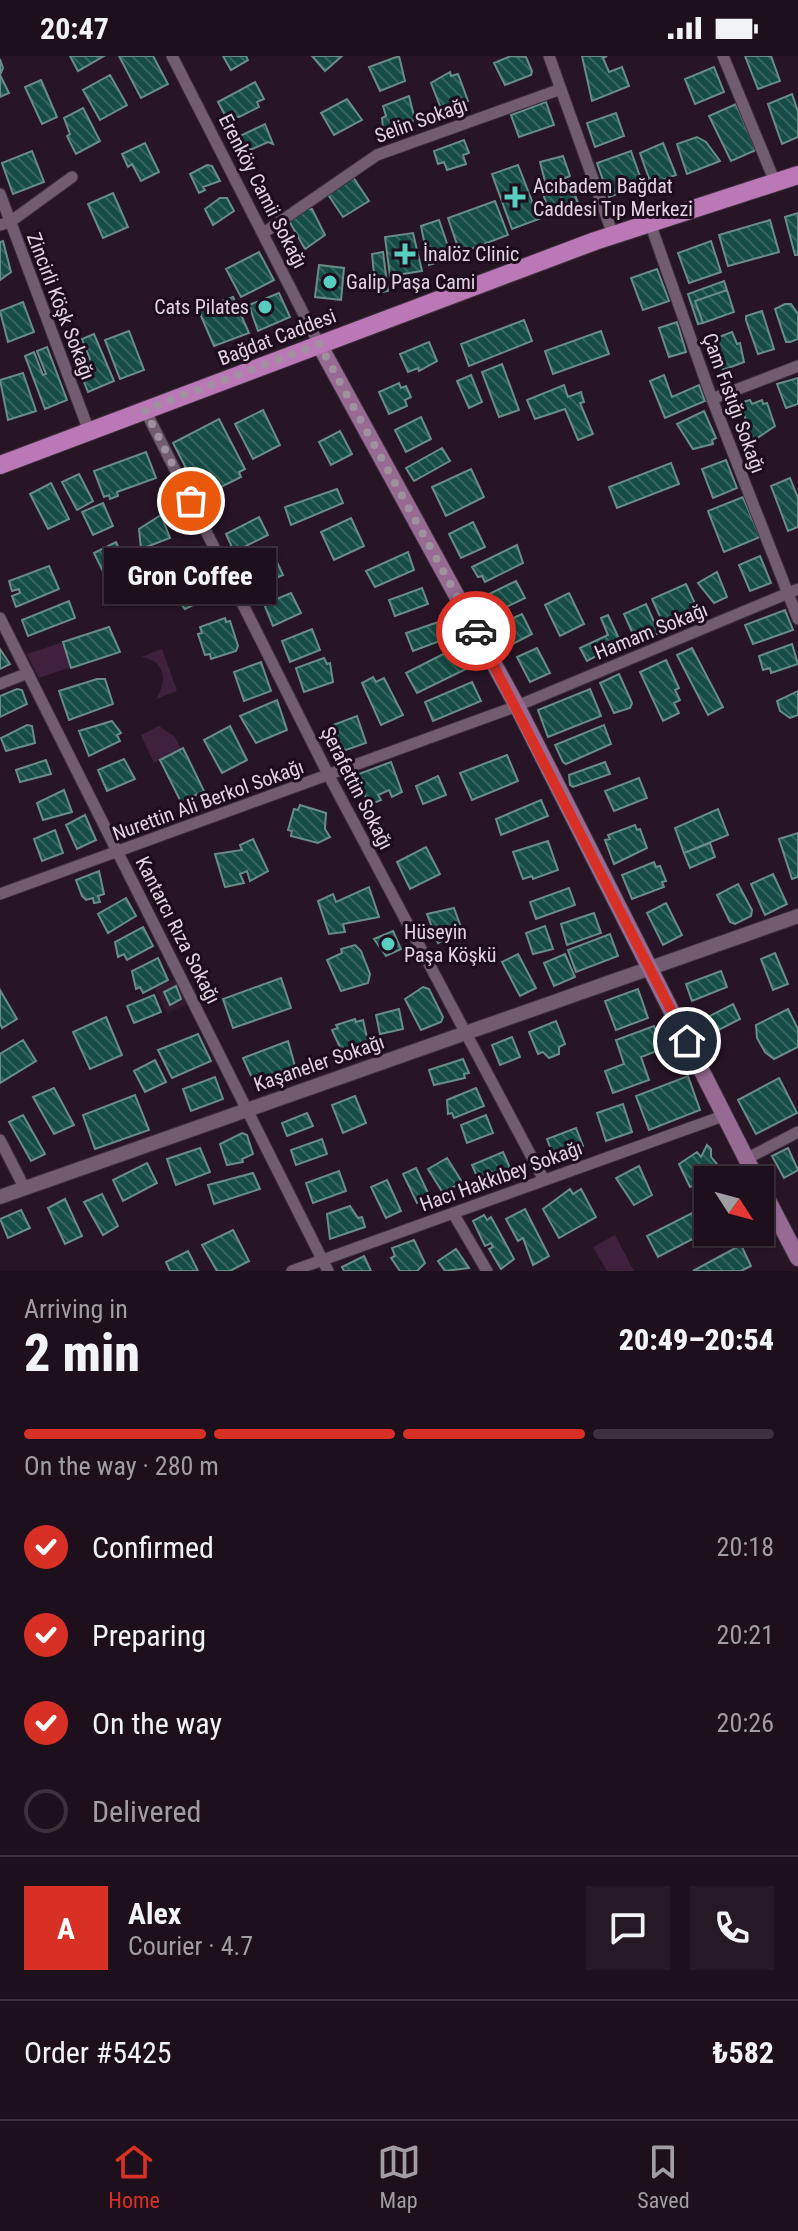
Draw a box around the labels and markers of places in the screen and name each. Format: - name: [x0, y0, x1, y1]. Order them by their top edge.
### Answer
- place label: Acıbadem Bağdat Caddesi Tıp Merkezi: [533, 174, 693, 221]
- marker: Acıbadem Bağdat Caddesi Tıp Merkezi: [504, 186, 526, 208]
- place label: İnalöz Clinic: [423, 242, 519, 266]
- marker: İnalöz Clinic: [394, 243, 416, 265]
- place label: Galip Paşa Cami: [346, 270, 475, 294]
- marker: Galip Paşa Cami: [321, 273, 339, 291]
- place label: Cats Pilates: [154, 295, 249, 319]
- marker: Cats Pilates: [256, 298, 274, 316]
- pin: [157, 467, 225, 535]
- callout: Gron Coffee: [105, 549, 277, 605]
- place label: Hüseyin Paşa Köşkü: [404, 920, 496, 967]
- marker: Hüseyin Paşa Köşkü: [379, 935, 397, 953]
- pin: [653, 1007, 721, 1075]

